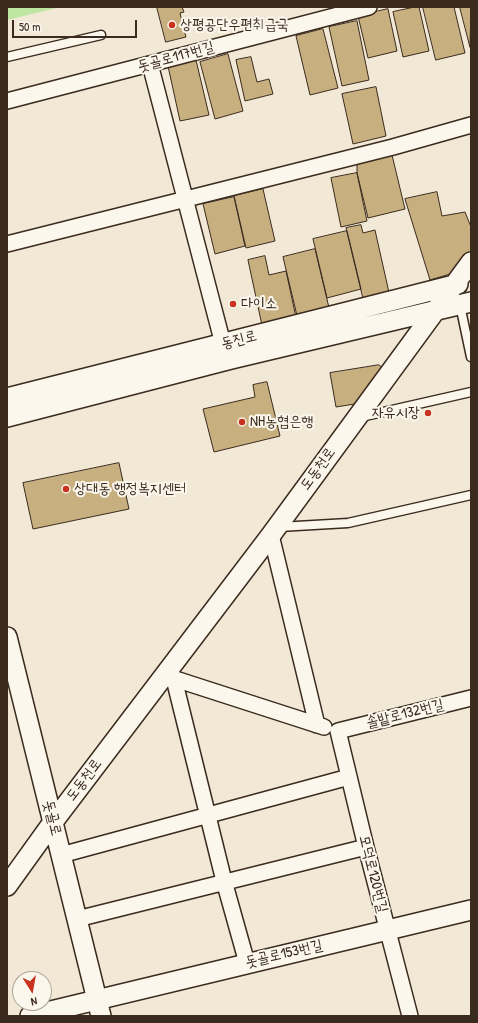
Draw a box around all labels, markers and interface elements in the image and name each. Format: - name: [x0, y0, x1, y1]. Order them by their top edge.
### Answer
- scale bar: [14, 12, 139, 38]
- place label: 상평공단우편취급국: [180, 16, 289, 34]
- text: 50 m: [19, 18, 40, 35]
- marker: 상평공단우편취급국: [167, 20, 177, 30]
- street label: 돗골로117번길: [136, 38, 216, 76]
- place label: 다이소: [241, 295, 277, 313]
- marker: 다이소: [228, 299, 238, 309]
- street label: 동진로: [219, 327, 259, 353]
- place label: 자유시장: [372, 404, 420, 422]
- marker: 자유시장: [423, 408, 433, 418]
- place label: NH농협은행: [250, 413, 313, 431]
- marker: NH농협은행: [237, 417, 247, 427]
- street label: 도동천로: [297, 444, 339, 494]
- place label: 상대동 행정복지센터: [74, 480, 186, 498]
- marker: 상대동 행정복지센터: [61, 484, 71, 494]
- street label: 솔밭로132번길: [364, 696, 446, 732]
- street label: 도동천로: [62, 755, 106, 805]
- street label: 돗골로: [39, 798, 65, 838]
- street label: 모덕로120번길: [355, 833, 391, 915]
- street label: 돗골로153번길: [244, 936, 324, 972]
- north arrow: [12, 971, 52, 1011]
- text: N: [30, 994, 38, 1009]

